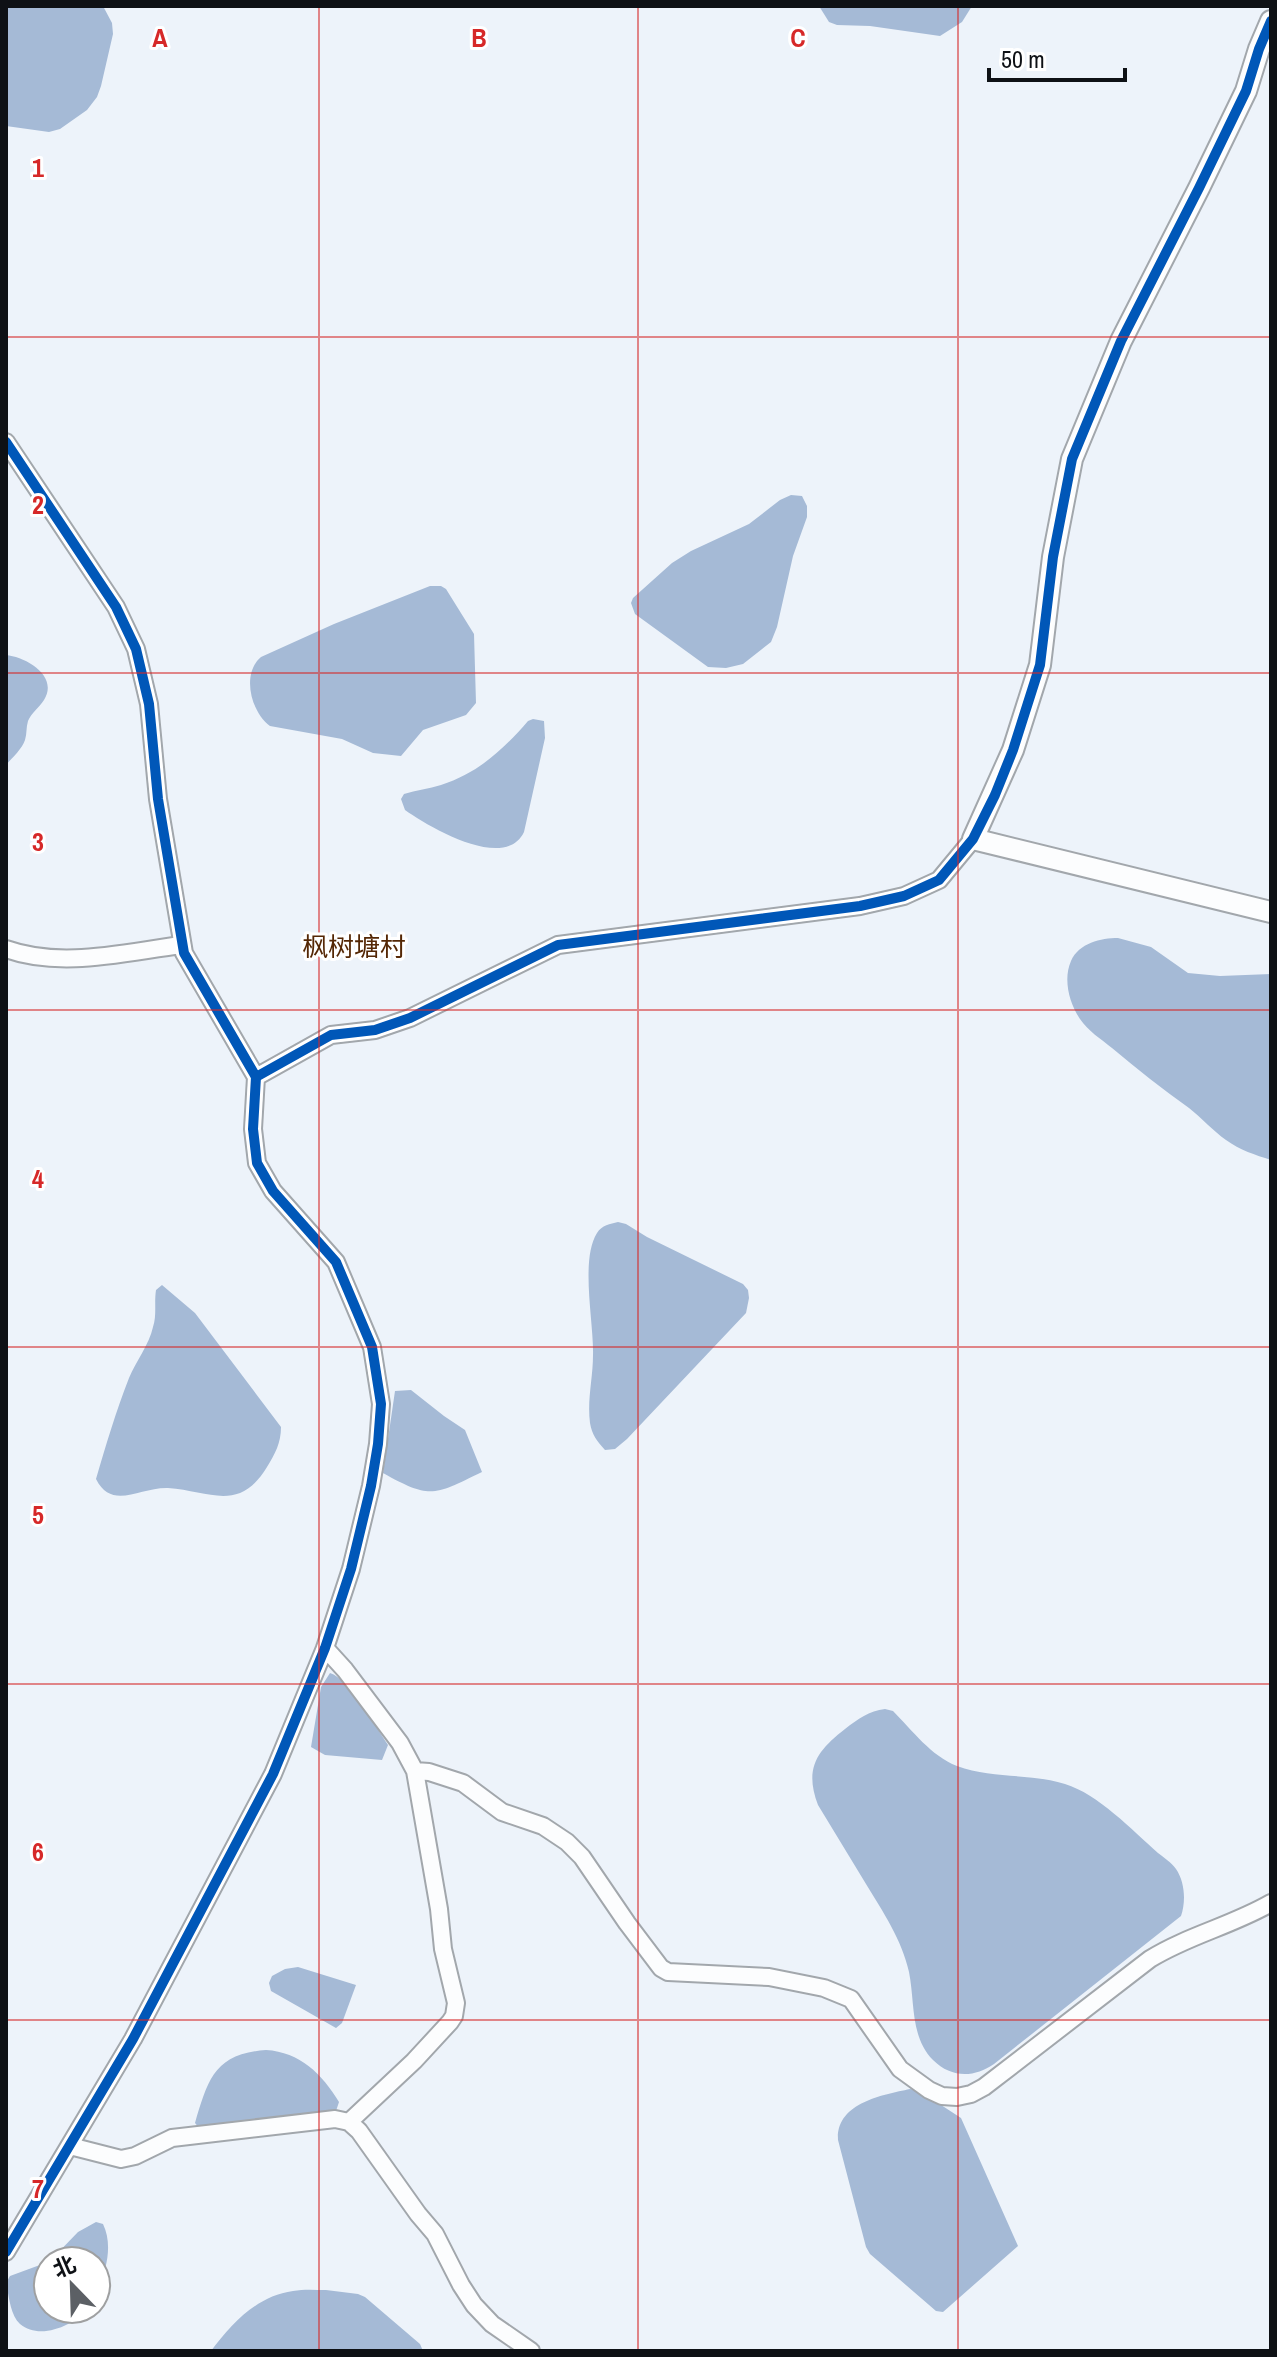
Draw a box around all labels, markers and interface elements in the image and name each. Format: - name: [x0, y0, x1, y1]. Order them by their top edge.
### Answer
- text: A: [152, 20, 168, 55]
- text: B: [471, 20, 487, 55]
- text: C: [790, 20, 806, 55]
- scale bar: [989, 32, 1125, 82]
- text: 50 m: [1001, 43, 1045, 75]
- text: 1: [32, 150, 44, 185]
- text: 2: [32, 487, 44, 522]
- text: 3: [32, 824, 44, 859]
- district label: 枫树塘村: [302, 929, 406, 964]
- text: 4: [32, 1161, 44, 1196]
- text: 5: [32, 1497, 44, 1532]
- text: 6: [32, 1834, 44, 1869]
- text: 7: [32, 2171, 44, 2206]
- north arrow: [32, 2245, 112, 2325]
- text: 北: [48, 2248, 80, 2285]

